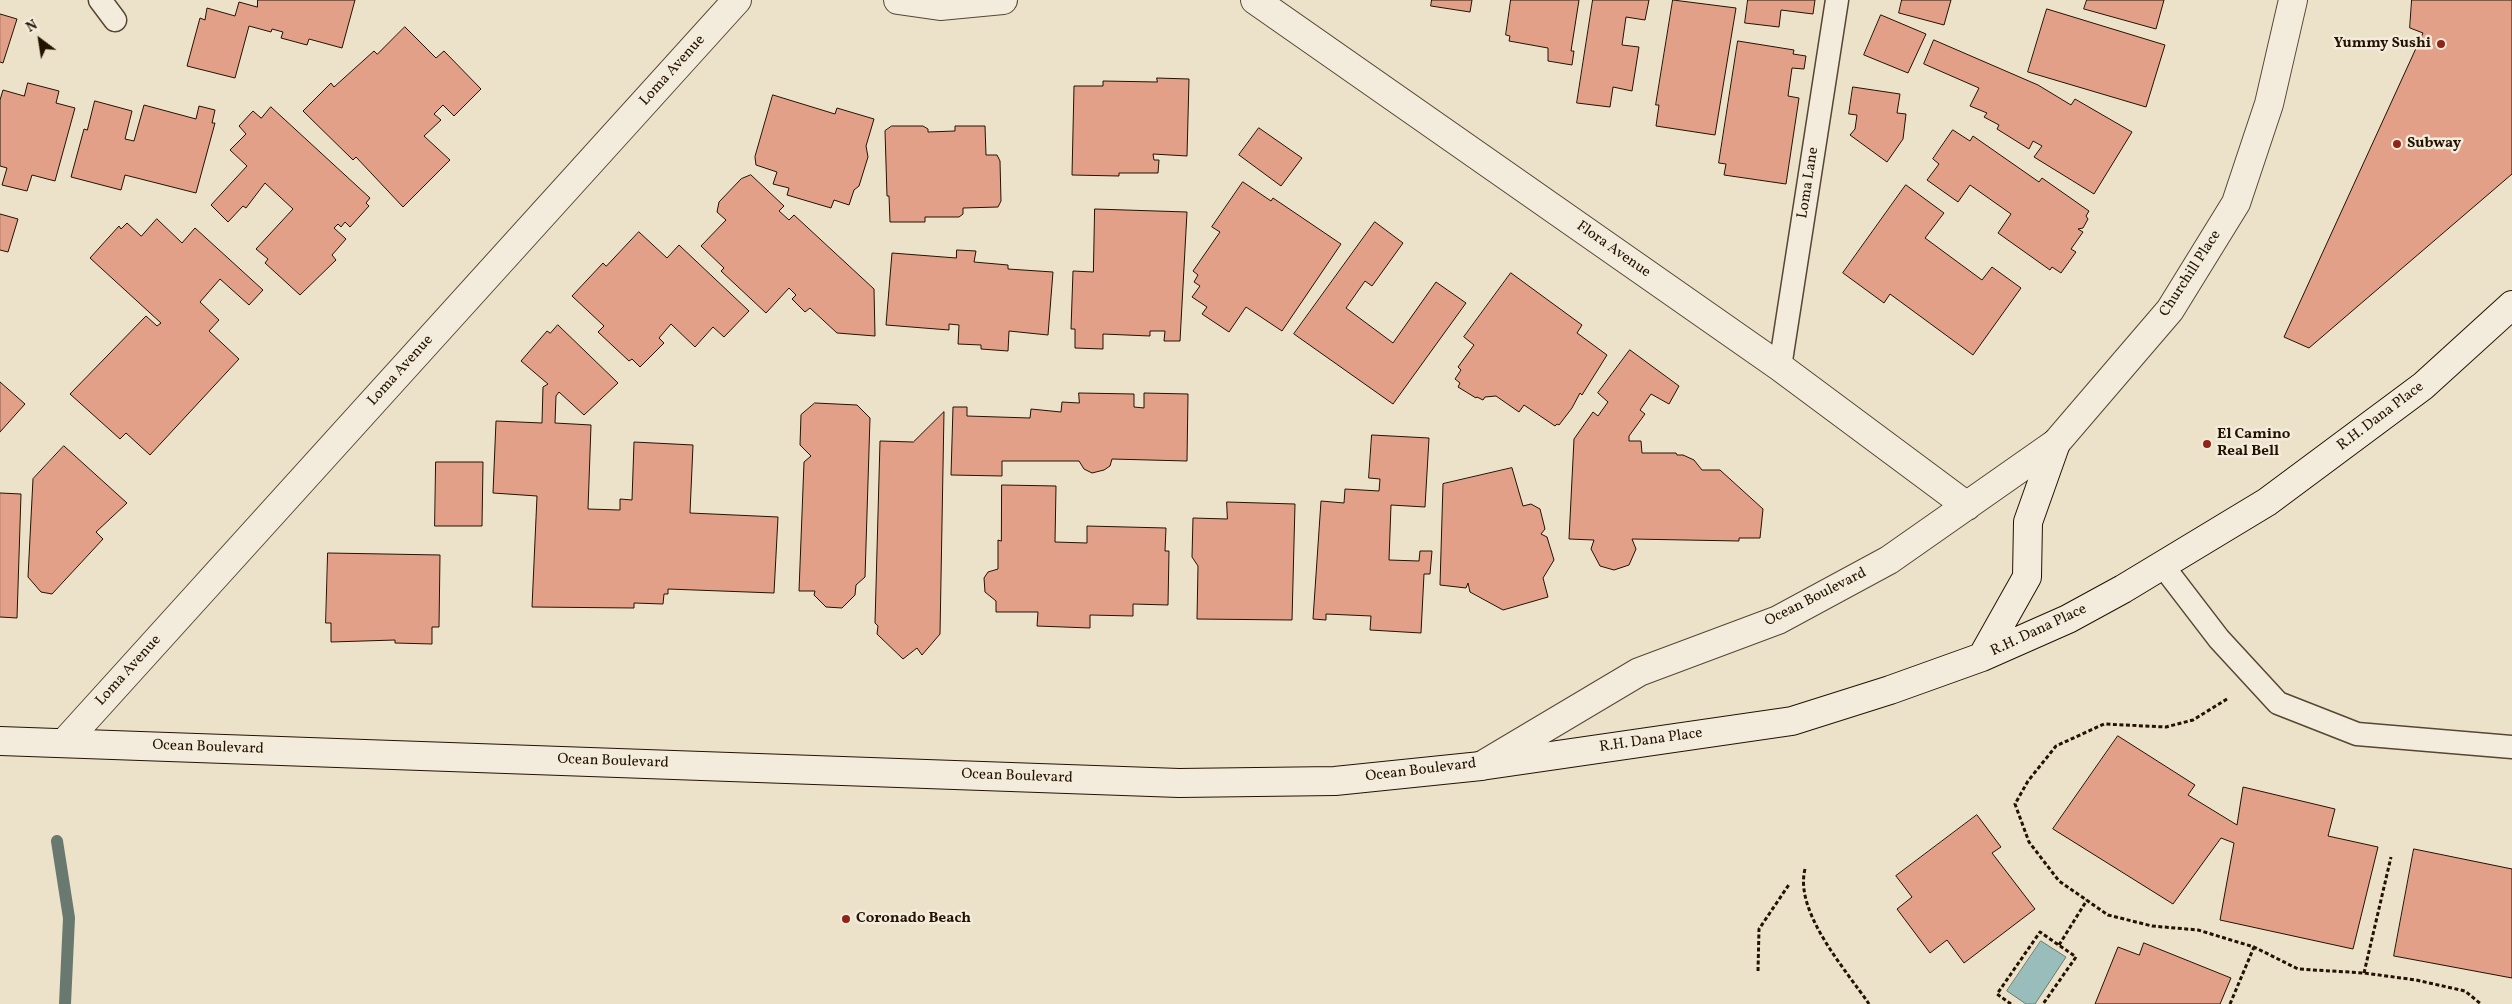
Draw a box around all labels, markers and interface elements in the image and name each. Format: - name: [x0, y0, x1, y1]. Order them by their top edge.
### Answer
- north arrow: [15, 15, 65, 65]
- text: N: [23, 16, 41, 37]
- street label: Loma Avenue: [636, 32, 710, 110]
- place label: Yummy Sushi: [2334, 35, 2431, 53]
- marker: Yummy Sushi: [2435, 38, 2447, 50]
- place label: Subway: [2407, 135, 2461, 153]
- marker: Subway: [2391, 138, 2403, 150]
- street label: Loma Lane: [1794, 146, 1824, 220]
- street label: Flora Avenue: [1572, 218, 1654, 282]
- street label: Churchill Place: [2156, 227, 2226, 321]
- street label: Loma Avenue: [364, 332, 438, 410]
- street label: R.H. Dana Place: [2334, 379, 2428, 455]
- place label: El Camino Real Bell: [2217, 426, 2290, 461]
- marker: El Camino Real Bell: [2201, 438, 2213, 450]
- street label: Ocean Boulevard: [1762, 565, 1870, 631]
- street label: R.H. Dana Place: [1988, 601, 2090, 661]
- street label: Loma Avenue: [92, 632, 166, 710]
- street label: R.H. Dana Place: [1598, 725, 1704, 757]
- street label: Ocean Boulevard: [152, 737, 264, 759]
- street label: Ocean Boulevard: [557, 751, 669, 773]
- street label: Ocean Boulevard: [1365, 755, 1477, 787]
- street label: Ocean Boulevard: [961, 766, 1073, 788]
- place label: Coronado Beach: [856, 910, 971, 928]
- marker: Coronado Beach: [840, 913, 852, 925]

